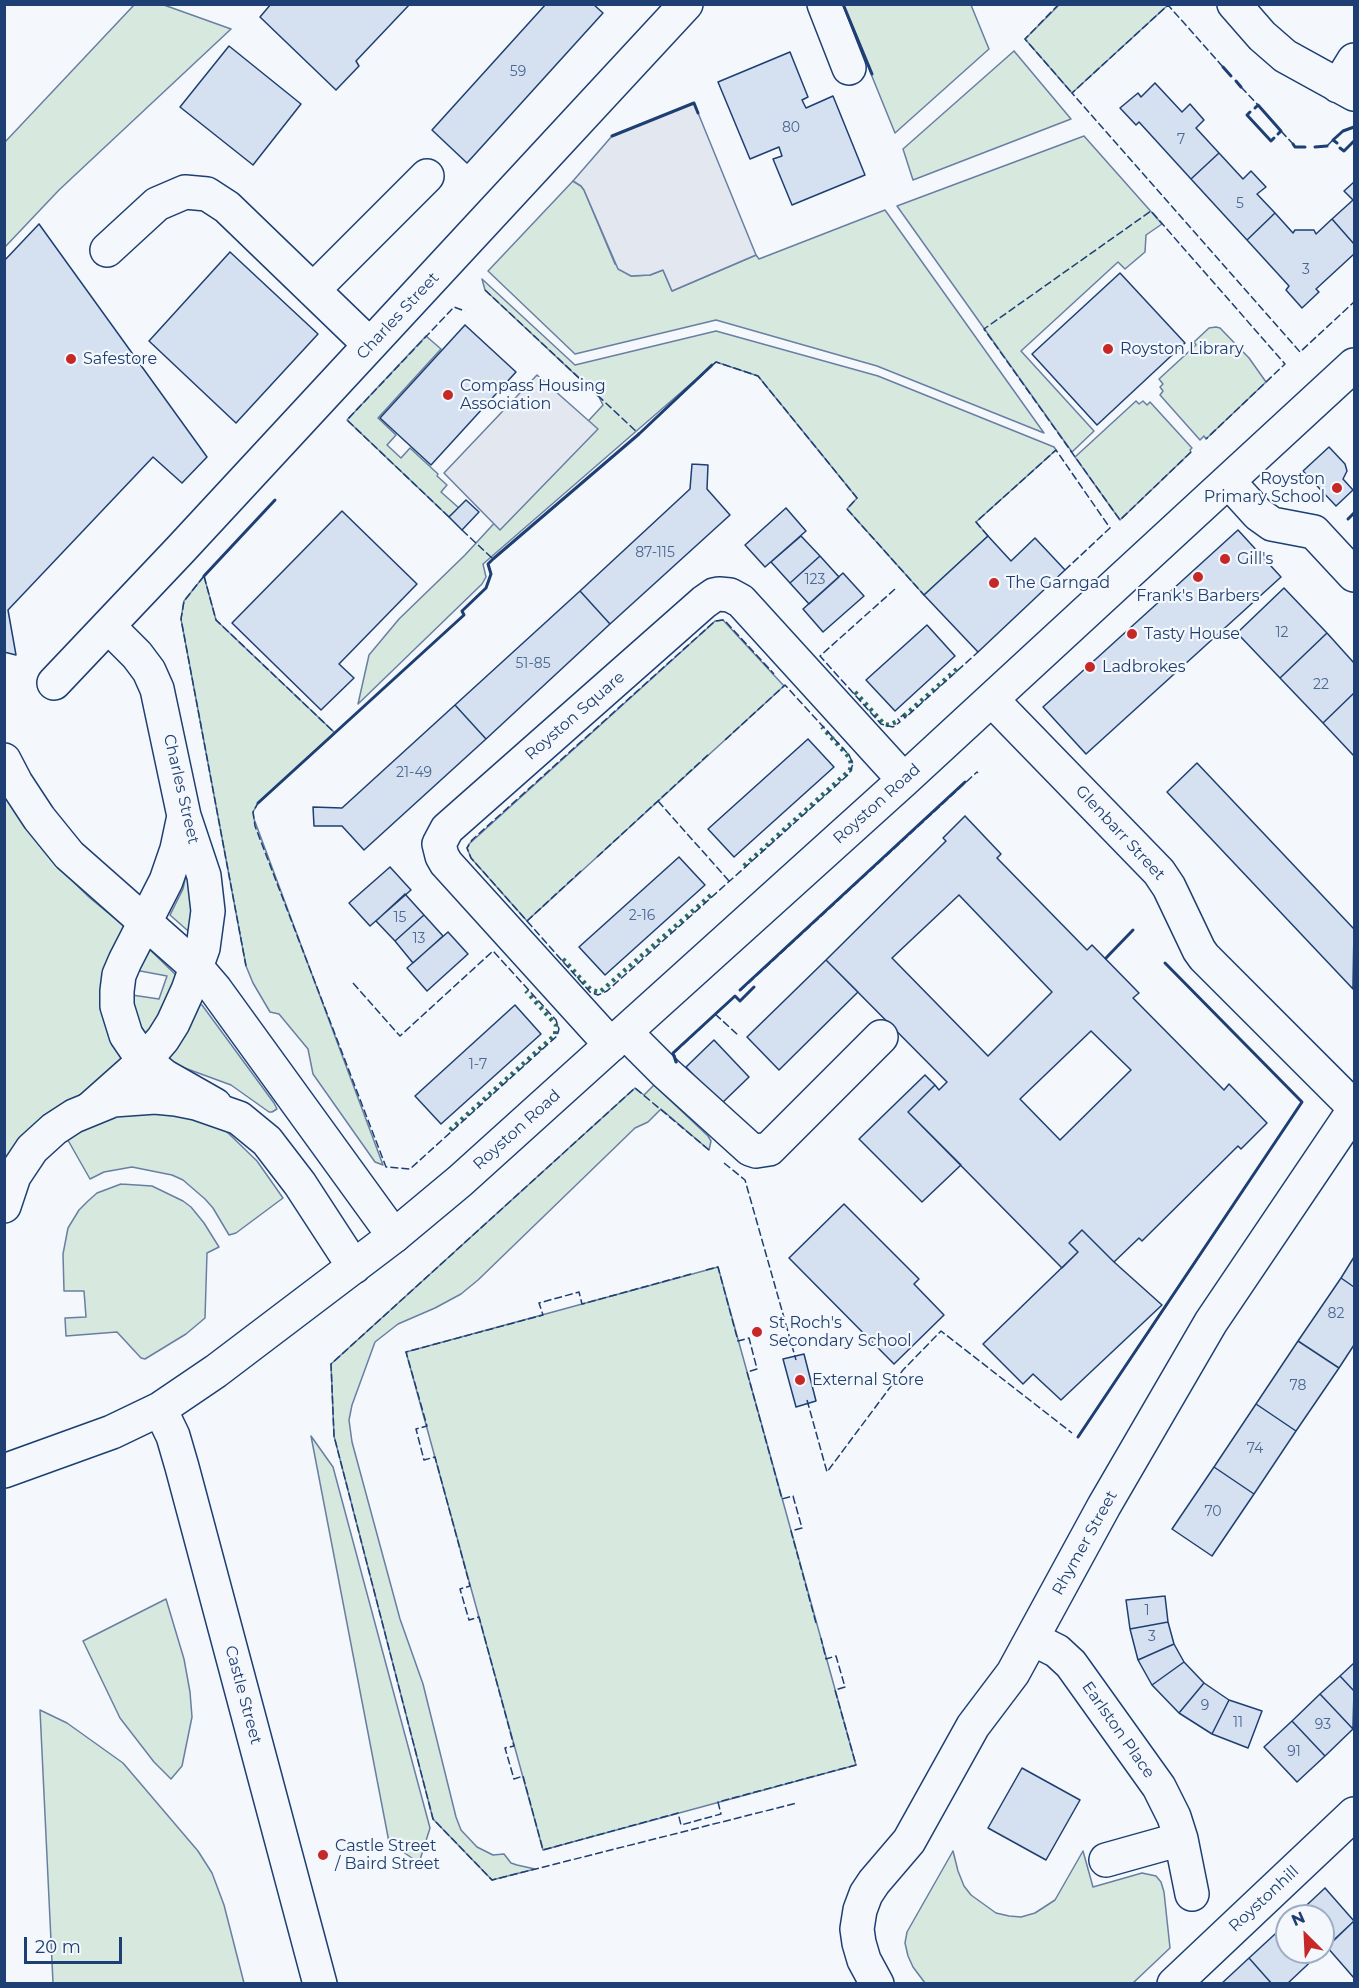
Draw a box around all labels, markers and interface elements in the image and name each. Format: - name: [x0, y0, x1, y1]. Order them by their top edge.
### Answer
- house number: 59: [510, 64, 526, 80]
- house number: 80: [782, 120, 800, 136]
- house number: 7: [1177, 132, 1185, 148]
- house number: 5: [1236, 196, 1244, 212]
- house number: 3: [1302, 262, 1310, 278]
- street label: Charles Street: [353, 268, 443, 364]
- place label: Royston Library: [1120, 339, 1244, 359]
- marker: Royston Library: [1101, 342, 1115, 356]
- place label: Safestore: [83, 349, 157, 369]
- marker: Safestore: [64, 352, 78, 366]
- place label: Compass Housing Association: [460, 376, 606, 414]
- marker: Compass Housing Association: [441, 388, 455, 402]
- place label: Royston Primary School: [1204, 469, 1325, 507]
- marker: Royston Primary School: [1330, 481, 1344, 495]
- house number: 87-115: [635, 545, 675, 561]
- place label: Gill's: [1237, 549, 1273, 569]
- marker: Gill's: [1218, 552, 1232, 566]
- marker: Frank's Barbers: [1191, 570, 1205, 584]
- house number: 123: [805, 572, 825, 588]
- place label: The Garngad: [1006, 573, 1110, 593]
- marker: The Garngad: [987, 576, 1001, 590]
- place label: Frank's Barbers: [1136, 586, 1260, 606]
- place label: Tasty House: [1144, 624, 1240, 644]
- house number: 12: [1275, 625, 1289, 641]
- marker: Tasty House: [1125, 627, 1139, 641]
- house number: 51-85: [515, 656, 551, 672]
- place label: Ladbrokes: [1102, 657, 1186, 677]
- marker: Ladbrokes: [1083, 660, 1097, 674]
- street label: Royston Square: [521, 668, 629, 764]
- house number: 22: [1313, 677, 1329, 693]
- street label: Charles Street: [159, 732, 203, 846]
- street label: Royston Road: [829, 760, 925, 848]
- house number: 21-49: [396, 765, 432, 781]
- street label: Glenbarr Street: [1071, 782, 1169, 884]
- house number: 2-16: [629, 908, 655, 924]
- house number: 15: [394, 910, 406, 926]
- house number: 13: [413, 931, 425, 947]
- house number: 1-7: [469, 1057, 487, 1073]
- street label: Royston Road: [469, 1086, 565, 1174]
- house number: 82: [1328, 1306, 1344, 1322]
- place label: St Roch's Secondary School: [769, 1313, 912, 1351]
- marker: St Roch's Secondary School: [750, 1325, 764, 1339]
- place label: External Store: [812, 1370, 924, 1390]
- marker: External Store: [793, 1373, 807, 1387]
- house number: 78: [1290, 1378, 1306, 1394]
- house number: 74: [1247, 1441, 1263, 1457]
- street label: Rhymer Street: [1048, 1487, 1122, 1599]
- house number: 70: [1204, 1504, 1222, 1520]
- house number: 1: [1144, 1603, 1150, 1619]
- house number: 3: [1148, 1629, 1156, 1645]
- street label: Castle Street: [221, 1643, 265, 1747]
- street label: Earlston Place: [1078, 1678, 1158, 1782]
- house number: 9: [1201, 1698, 1209, 1714]
- house number: 11: [1233, 1715, 1243, 1731]
- house number: 93: [1315, 1717, 1331, 1733]
- house number: 91: [1287, 1744, 1301, 1760]
- place label: Castle Street / Baird Street: [335, 1836, 440, 1874]
- marker: Castle Street / Baird Street: [316, 1848, 330, 1862]
- street label: Roystonhill: [1225, 1862, 1303, 1936]
- north arrow: [1275, 1904, 1335, 1964]
- text: N: [1289, 1908, 1308, 1930]
- scale bar: [27, 1925, 124, 1963]
- text: 20 m: [35, 1936, 81, 1958]

